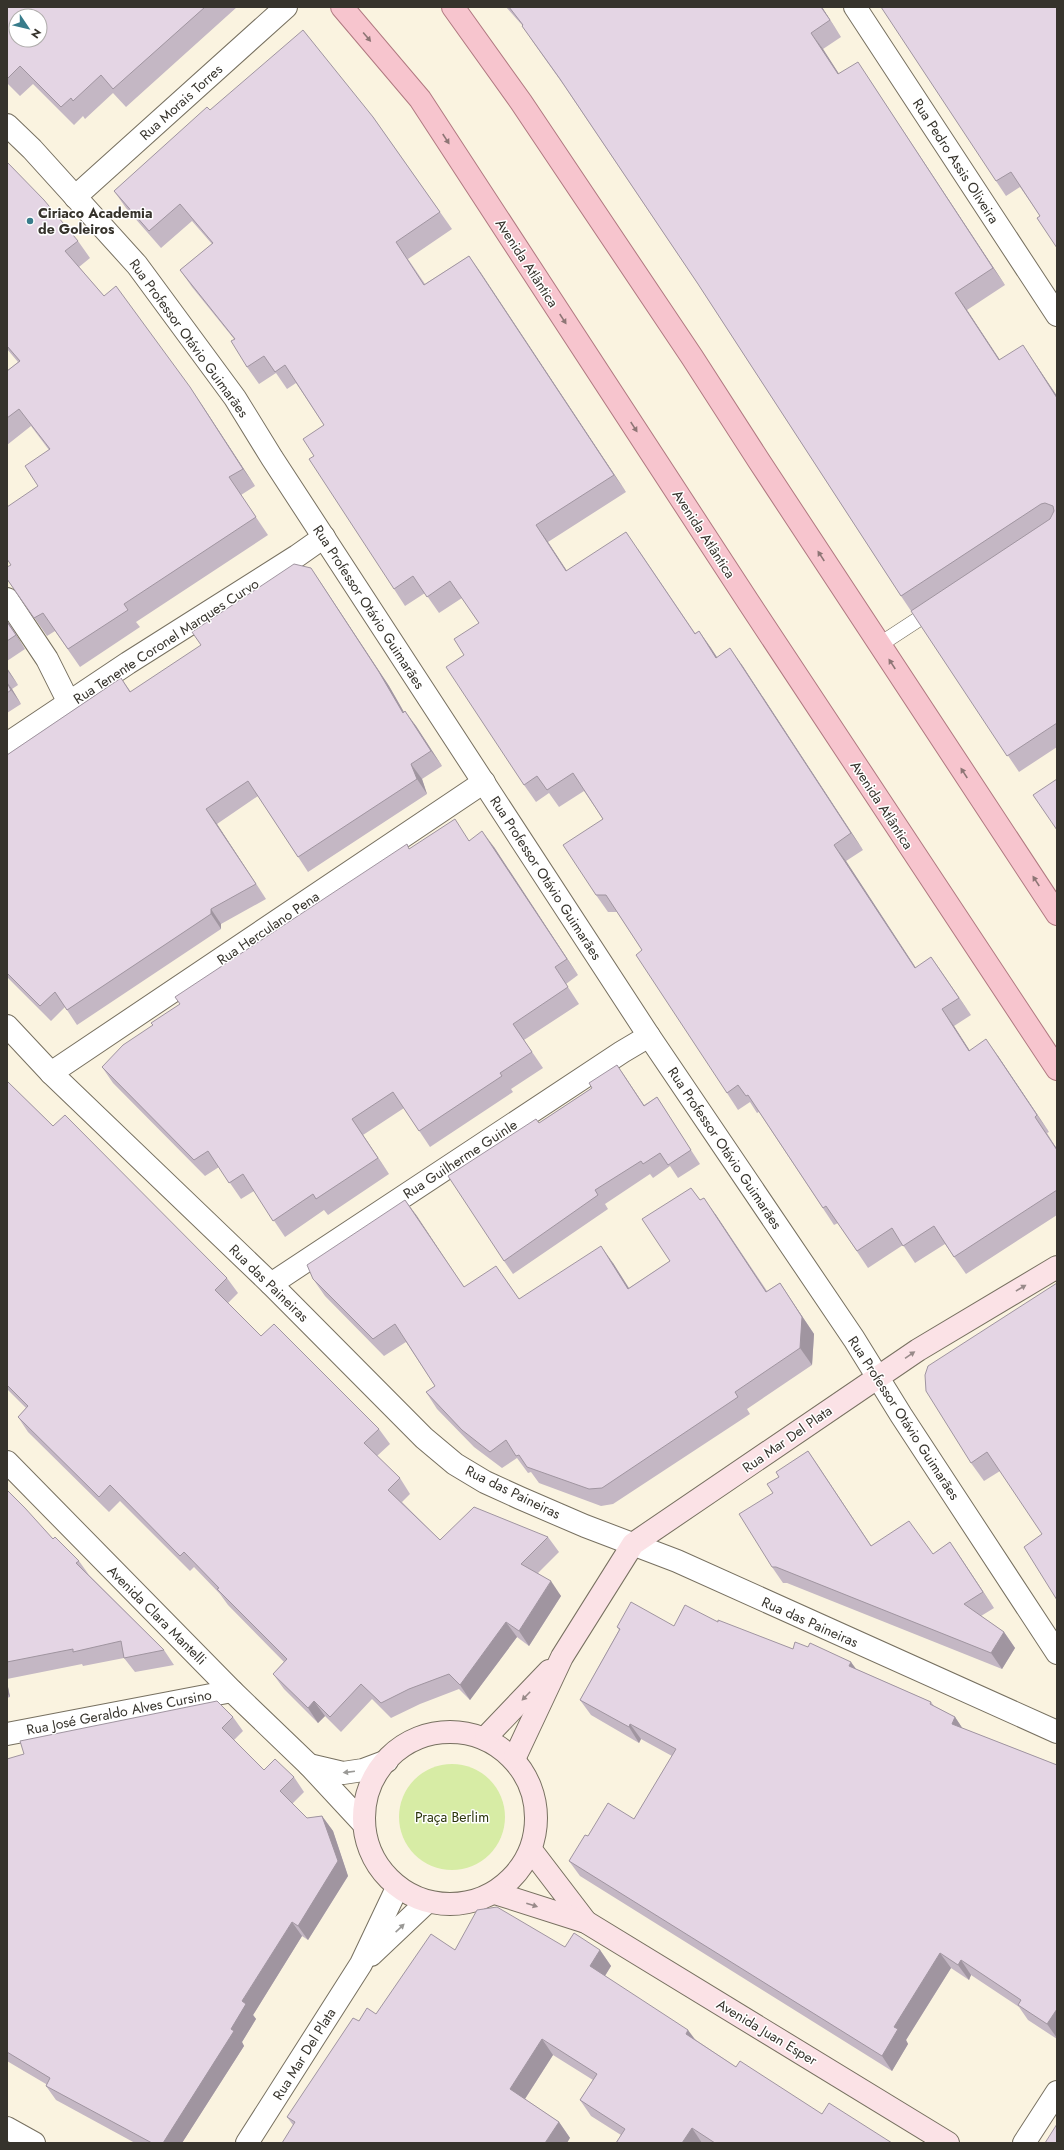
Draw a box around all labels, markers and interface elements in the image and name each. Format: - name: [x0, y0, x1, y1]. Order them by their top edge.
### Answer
- north arrow: [8, 8, 48, 48]
- text: N: [27, 26, 45, 42]
- one-way arrow: [363, 31, 372, 42]
- street label: Rua Morais Torres: [135, 59, 227, 145]
- street label: Rua Pedro Assis Oliveira: [908, 95, 1004, 227]
- one-way arrow: [443, 134, 450, 145]
- place label: Ciriaco Academia de Goleiros: [38, 203, 153, 239]
- street label: Avenida Atlântica: [491, 215, 563, 311]
- marker: Ciriaco Academia de Goleiros: [25, 216, 35, 226]
- street label: Rua Professor Otávio Guimarães: [125, 255, 254, 422]
- one-way arrow: [560, 313, 567, 324]
- one-way arrow: [631, 422, 638, 433]
- street label: Avenida Atlântica: [668, 486, 740, 582]
- street label: Rua Professor Otávio Guimarães: [308, 521, 430, 693]
- one-way arrow: [817, 551, 825, 561]
- street label: Rua Tenente Coronel Marques Curvo: [69, 573, 263, 709]
- one-way arrow: [888, 659, 896, 669]
- street label: Avenida Atlântica: [846, 757, 918, 853]
- one-way arrow: [960, 768, 968, 778]
- street label: Rua Professor Otávio Guimarães: [485, 792, 607, 964]
- one-way arrow: [1032, 875, 1039, 887]
- street label: Rua Herculano Pena: [213, 886, 323, 970]
- street label: Rua Professor Otávio Guimarães: [663, 1063, 787, 1233]
- street label: Rua Guilherme Guinle: [399, 1115, 521, 1203]
- street label: Rua das Paineiras: [225, 1240, 313, 1326]
- one-way arrow: [1015, 1285, 1027, 1292]
- street label: Rua Professor Otávio Guimarães: [843, 1332, 965, 1504]
- one-way arrow: [904, 1352, 916, 1359]
- street label: Rua Mar Del Plata: [738, 1401, 836, 1477]
- street label: Rua das Paineiras: [462, 1460, 564, 1524]
- street label: Avenida Clara Mantelli: [103, 1561, 211, 1669]
- street label: Rua das Paineiras: [759, 1592, 862, 1652]
- street label: Rua José Geraldo Alves Cursino: [25, 1684, 214, 1740]
- one-way arrow: [521, 1691, 531, 1701]
- one-way arrow: [343, 1769, 355, 1775]
- park label: Praça Berlim: [415, 1807, 489, 1827]
- one-way arrow: [527, 1902, 539, 1908]
- one-way arrow: [395, 1924, 404, 1933]
- street label: Avenida Juan Esper: [713, 1994, 821, 2070]
- street label: Rua Mar Del Plata: [268, 2004, 340, 2104]

